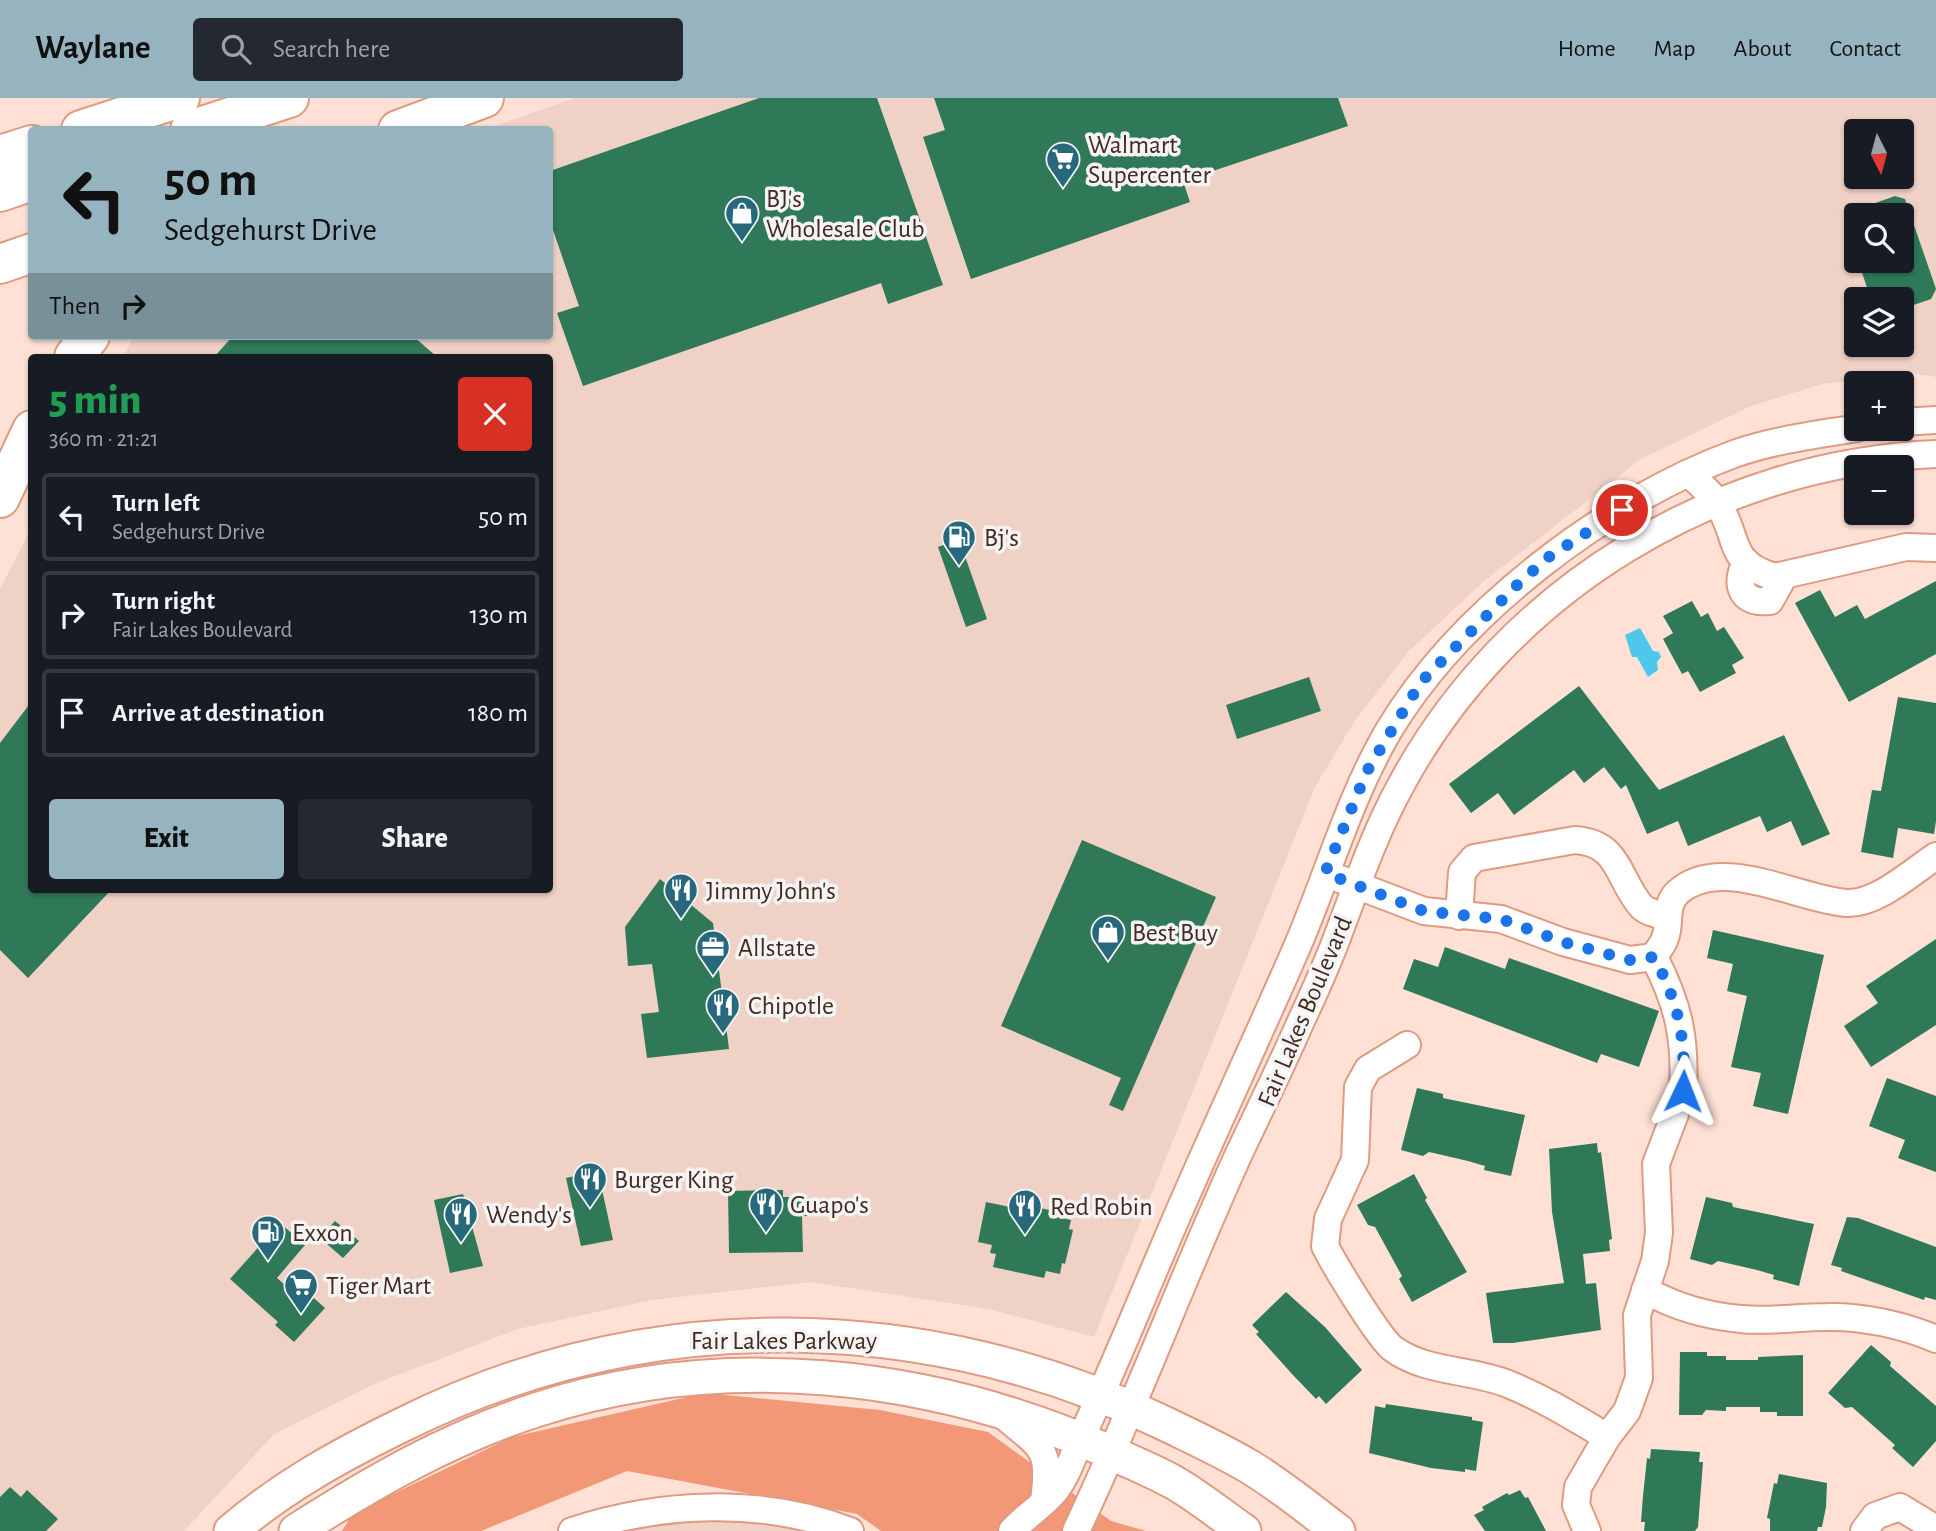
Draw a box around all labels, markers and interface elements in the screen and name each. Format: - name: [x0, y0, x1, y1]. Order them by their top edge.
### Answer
- search box: [193, 18, 683, 81]
- icon: search: [217, 30, 255, 68]
- text: Waylane: [35, 32, 151, 65]
- text: Search here: [273, 36, 390, 62]
- text: Home: [1558, 37, 1616, 61]
- text: Map: [1654, 37, 1696, 61]
- text: About: [1734, 37, 1791, 61]
- text: Contact: [1829, 37, 1901, 61]
- north arrow: [1844, 119, 1914, 189]
- map controls: [1844, 119, 1914, 525]
- place label: Walmart Supercenter: [1088, 132, 1211, 188]
- supermarket icon: Walmart Supercenter: [1044, 140, 1082, 189]
- icon: left: [49, 154, 140, 245]
- text: 50 m: [164, 156, 258, 205]
- place label: BJ's Wholesale Club: [766, 186, 925, 242]
- shop icon: BJ's Wholesale Club: [723, 194, 761, 243]
- button: search: [1844, 203, 1914, 273]
- text: Sedgehurst Drive: [164, 214, 377, 246]
- icon: right: [114, 287, 152, 325]
- button: layers: [1844, 287, 1914, 357]
- text: Then: [49, 293, 100, 319]
- button: +: [1844, 371, 1914, 441]
- button: close: [458, 377, 532, 451]
- text: 5 min: [49, 379, 141, 421]
- text: 360 m · 21:21: [49, 428, 159, 451]
- button: −: [1844, 455, 1914, 525]
- pin: [1592, 480, 1652, 540]
- text: Turn left: [112, 490, 200, 516]
- icon: arrive: [1603, 491, 1641, 529]
- icon: left: [53, 498, 91, 536]
- text: 50 m: [478, 504, 528, 530]
- fuel station icon: Bj's: [940, 518, 978, 567]
- text: Sedgehurst Drive: [112, 521, 265, 544]
- place label: Bj's: [984, 525, 1019, 551]
- text: Turn right: [112, 588, 215, 614]
- icon: right: [53, 596, 91, 634]
- text: 130 m: [470, 602, 528, 628]
- text: Fair Lakes Boulevard: [112, 619, 292, 642]
- icon: arrive: [53, 694, 91, 732]
- text: Arrive at destination: [112, 700, 325, 726]
- text: 180 m: [468, 700, 528, 726]
- button: Exit: [49, 799, 284, 879]
- button: Share: [298, 799, 532, 879]
- restaurant icon: Jimmy John's: [662, 871, 700, 920]
- place label: Jimmy John's: [706, 878, 836, 904]
- street label: Fair Lakes Boulevard: [1253, 912, 1357, 1110]
- shop icon: Best Buy: [1089, 913, 1127, 962]
- place label: Best Buy: [1132, 920, 1218, 946]
- office icon: Allstate: [694, 928, 732, 977]
- place label: Allstate: [738, 935, 816, 961]
- restaurant icon: Chipotle: [704, 986, 742, 1035]
- place label: Chipotle: [748, 993, 834, 1019]
- position arrow: [1646, 1054, 1720, 1128]
- restaurant icon: Burger King: [571, 1160, 609, 1209]
- place label: Burger King: [614, 1167, 734, 1193]
- restaurant icon: Guapo's: [747, 1185, 785, 1234]
- restaurant icon: Red Robin: [1006, 1187, 1044, 1236]
- place label: Guapo's: [790, 1192, 869, 1218]
- place label: Red Robin: [1050, 1194, 1153, 1220]
- restaurant icon: Wendy's: [442, 1195, 480, 1244]
- place label: Wendy's: [486, 1202, 572, 1228]
- fuel station icon: Exxon: [249, 1213, 287, 1262]
- place label: Exxon: [292, 1220, 353, 1246]
- supermarket icon: Tiger Mart: [282, 1266, 320, 1315]
- place label: Tiger Mart: [326, 1273, 431, 1299]
- street label: Fair Lakes Parkway: [691, 1328, 877, 1354]

